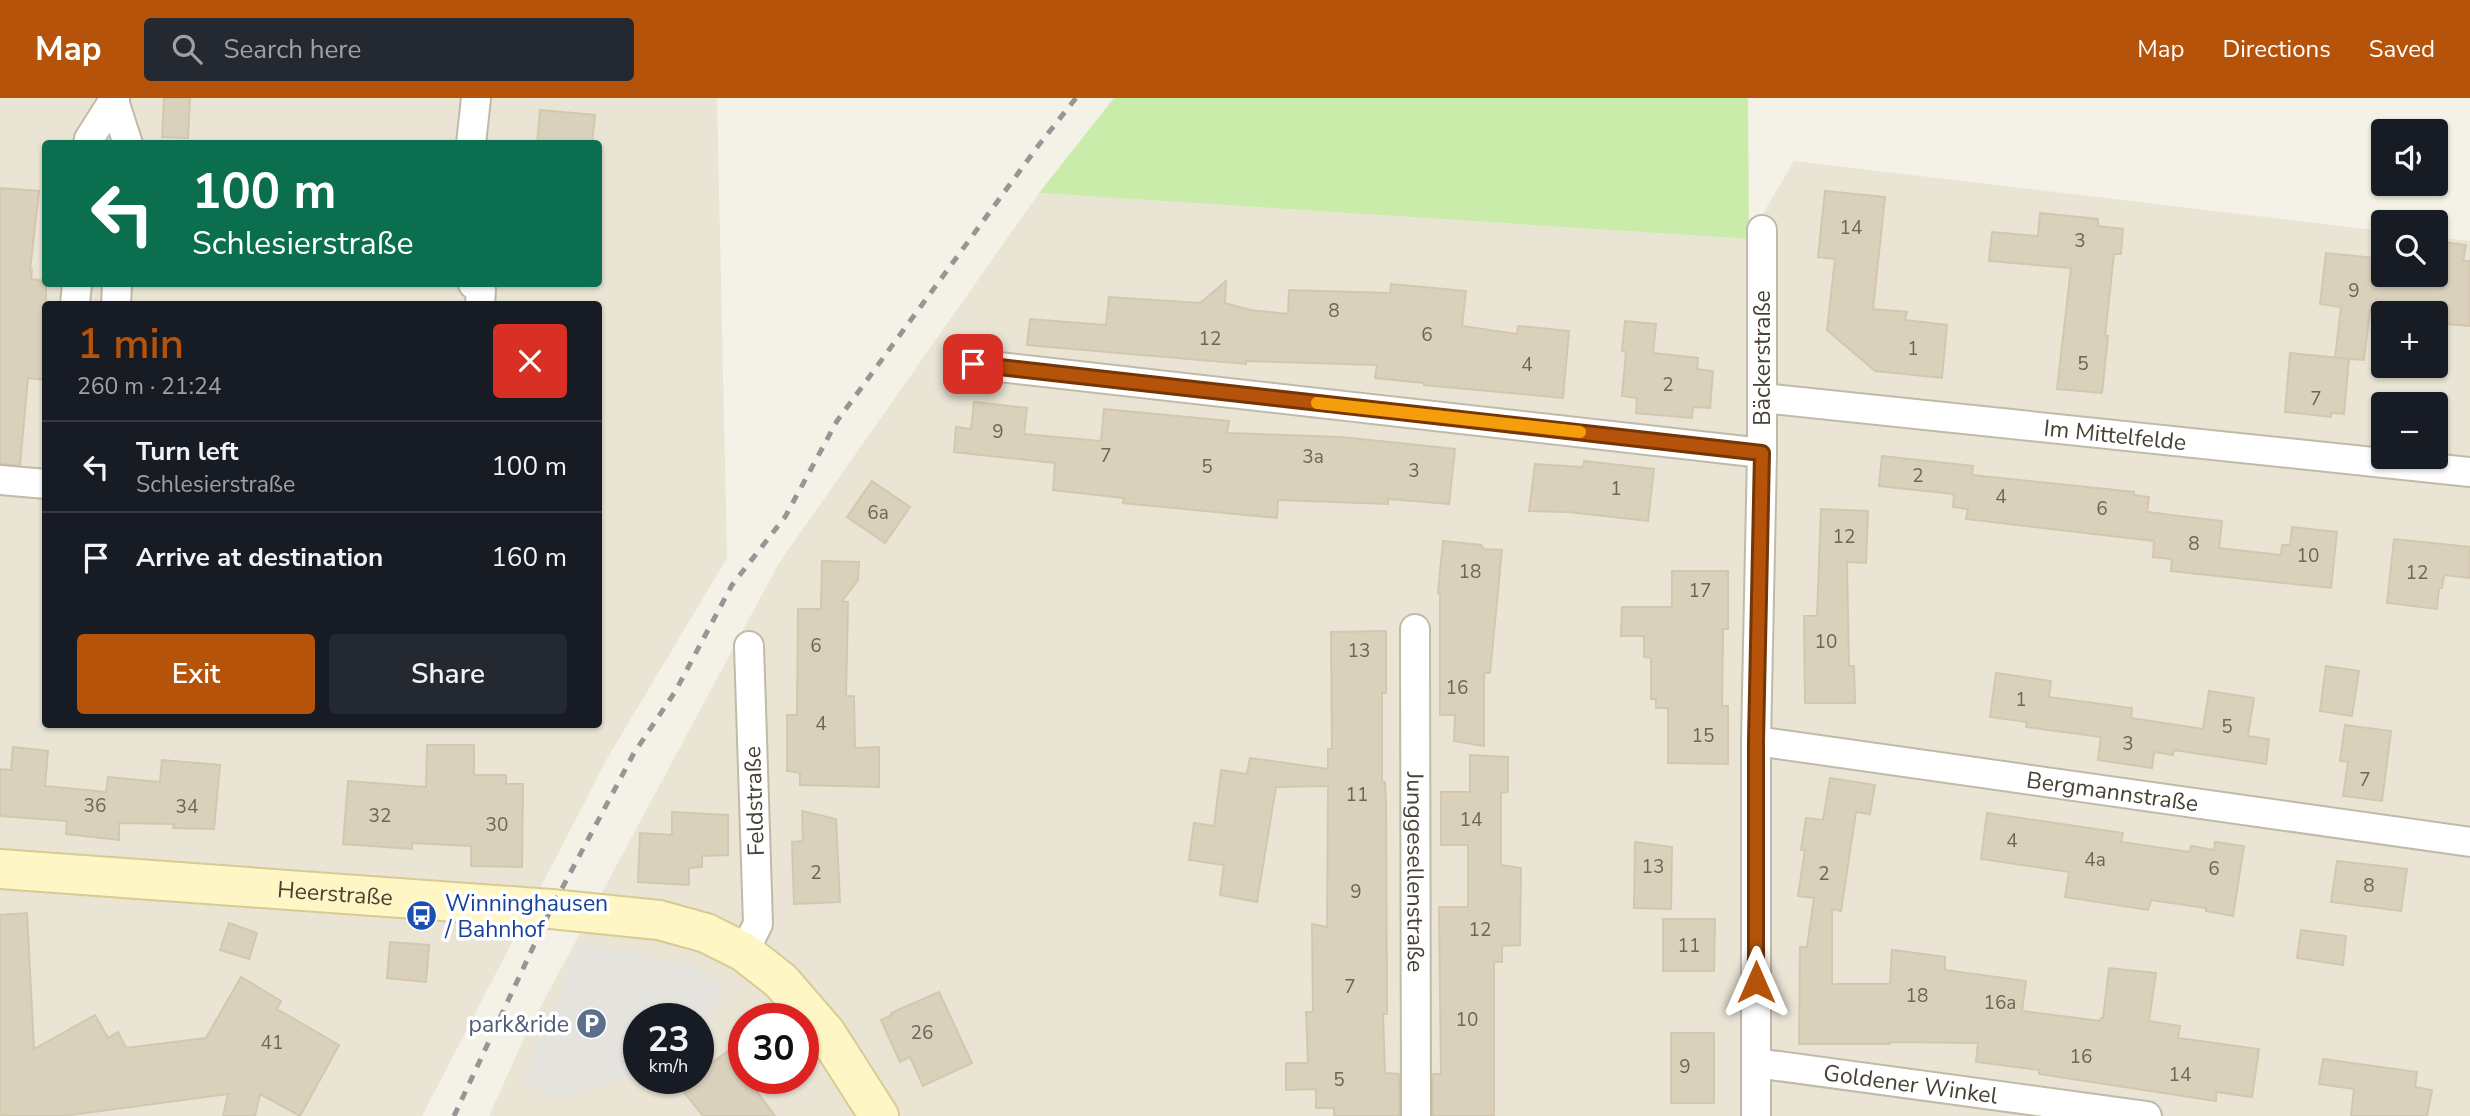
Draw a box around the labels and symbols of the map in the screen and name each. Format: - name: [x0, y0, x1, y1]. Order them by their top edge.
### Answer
- house number: 14: [1840, 215, 1862, 241]
- house number: 3: [2074, 228, 2086, 254]
- house number: 9: [2348, 278, 2360, 304]
- street label: Bäckerstraße: [1747, 290, 1778, 426]
- house number: 8: [1328, 298, 1340, 324]
- house number: 6: [1421, 322, 1433, 348]
- house number: 12: [1199, 326, 1221, 352]
- pin: [943, 334, 1003, 394]
- house number: 1: [1907, 336, 1919, 362]
- house number: 5: [2077, 351, 2089, 377]
- house number: 4: [1521, 352, 1533, 378]
- house number: 2: [1662, 372, 1674, 398]
- house number: 7: [2310, 386, 2322, 412]
- street label: Im Mittelfelde: [2042, 413, 2188, 458]
- house number: 9: [992, 419, 1004, 445]
- house number: 7: [1100, 443, 1112, 469]
- house number: 3a: [1302, 444, 1324, 470]
- house number: 5: [1201, 454, 1213, 480]
- house number: 3: [1408, 458, 1420, 484]
- house number: 2: [1912, 463, 1924, 489]
- house number: 1: [1610, 476, 1622, 502]
- house number: 4: [1995, 484, 2007, 510]
- house number: 6: [2096, 496, 2108, 522]
- house number: 6a: [867, 500, 889, 526]
- house number: 12: [1833, 524, 1855, 550]
- house number: 8: [2188, 531, 2200, 557]
- house number: 10: [2297, 543, 2319, 569]
- house number: 18: [1459, 559, 1481, 585]
- house number: 12: [2406, 560, 2428, 586]
- house number: 17: [1689, 578, 1711, 604]
- house number: 10: [1815, 629, 1837, 655]
- house number: 6: [810, 633, 822, 659]
- house number: 13: [1348, 638, 1370, 664]
- house number: 16: [1446, 675, 1468, 701]
- house number: 1: [2015, 687, 2027, 713]
- house number: 4: [815, 711, 827, 737]
- house number: 5: [2221, 714, 2233, 740]
- house number: 15: [1692, 723, 1714, 749]
- house number: 3: [2122, 731, 2134, 757]
- street label: Feldstraße: [737, 745, 772, 857]
- street label: Bergmannstraße: [2024, 764, 2200, 819]
- house number: 7: [2359, 767, 2371, 793]
- street label: Junggesellenstraße: [1399, 771, 1431, 972]
- house number: 11: [1346, 782, 1368, 808]
- house number: 36: [84, 793, 106, 819]
- house number: 34: [176, 794, 198, 820]
- house number: 32: [369, 803, 391, 829]
- house number: 14: [1460, 807, 1482, 833]
- house number: 30: [486, 812, 508, 838]
- house number: 4: [2006, 828, 2018, 854]
- house number: 4a: [2084, 847, 2106, 873]
- house number: 13: [1642, 854, 1664, 880]
- house number: 6: [2208, 856, 2220, 882]
- house number: 2: [810, 860, 822, 886]
- house number: 2: [1818, 861, 1830, 887]
- house number: 8: [2363, 873, 2375, 899]
- street label: Heerstraße: [276, 874, 394, 913]
- house number: 9: [1350, 879, 1362, 905]
- place label: Winninghausen / Bahnhof: [444, 888, 608, 945]
- bus stop icon: Winninghausen / Bahnhof: [405, 899, 439, 933]
- house number: 12: [1469, 917, 1491, 943]
- house number: 11: [1678, 933, 1700, 959]
- position arrow: [1719, 945, 1793, 1019]
- house number: 7: [1344, 974, 1356, 1000]
- house number: 18: [1906, 983, 1928, 1009]
- house number: 16a: [1984, 990, 2016, 1016]
- speed limit sign: 30: [728, 1003, 819, 1094]
- parking icon: park&ride: [575, 1007, 609, 1041]
- house number: 10: [1456, 1007, 1478, 1033]
- place label: park&ride: [469, 1009, 569, 1040]
- house number: 26: [911, 1020, 933, 1046]
- house number: 41: [261, 1030, 283, 1056]
- house number: 16: [2070, 1044, 2092, 1070]
- house number: 9: [1679, 1054, 1691, 1080]
- street label: Goldener Winkel: [1822, 1057, 2000, 1112]
- house number: 14: [2169, 1062, 2191, 1088]
- house number: 5: [1333, 1067, 1345, 1093]

